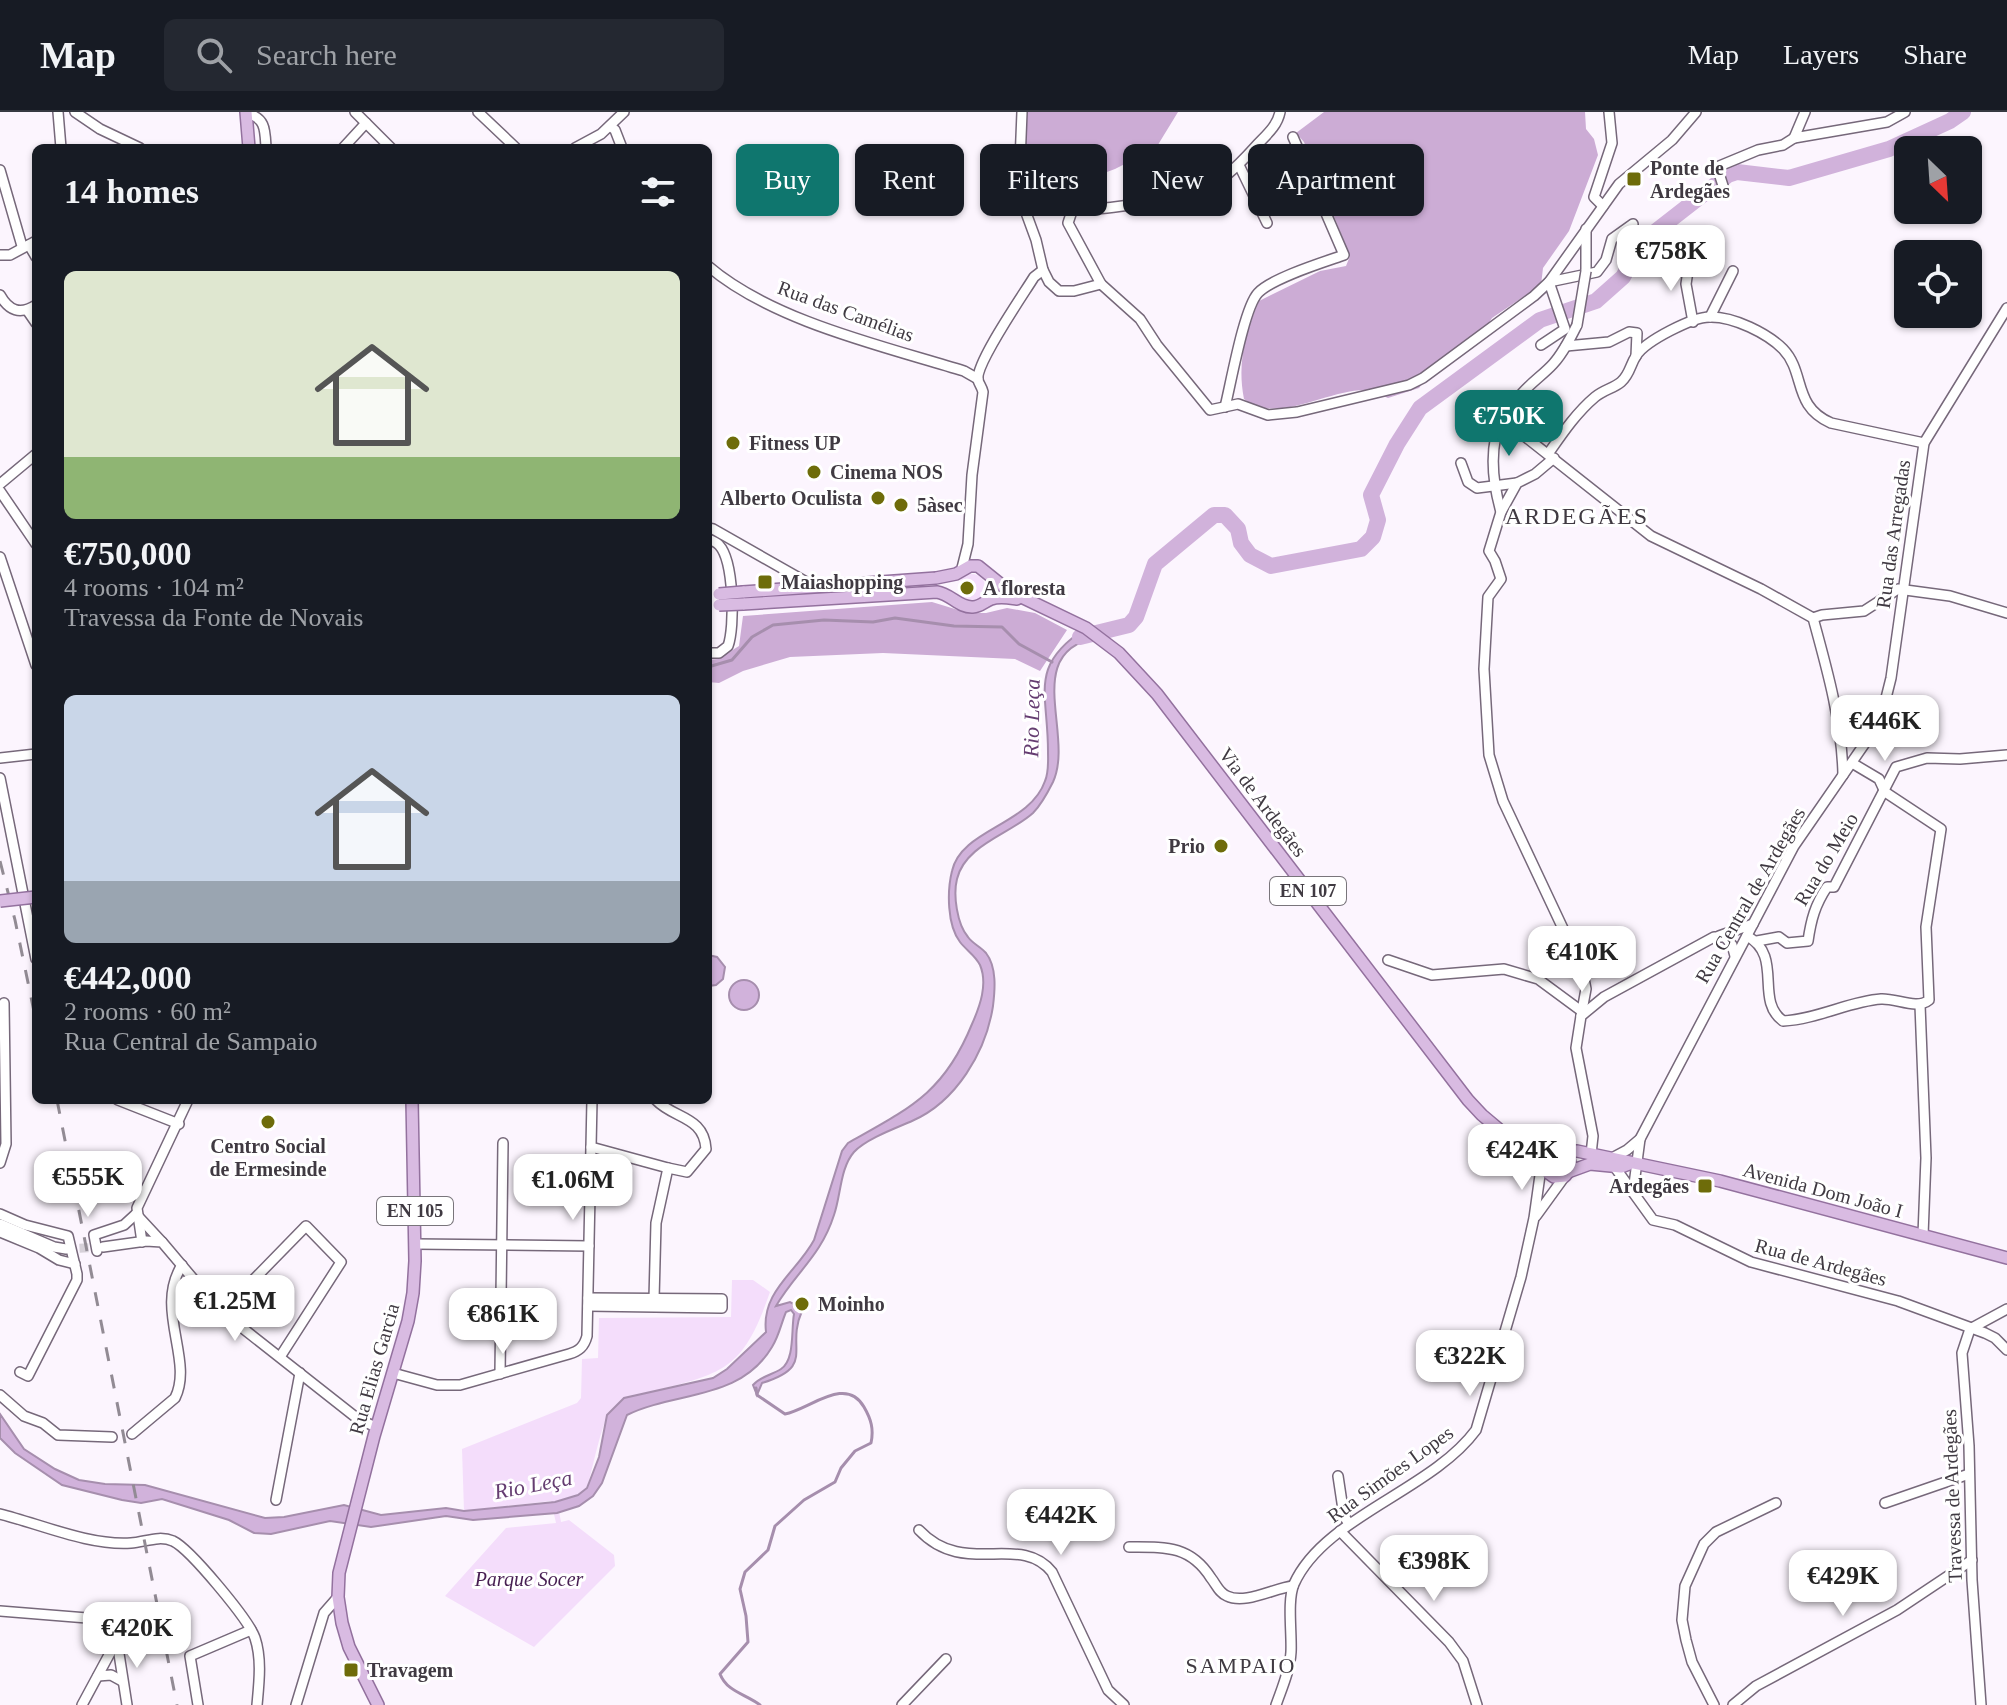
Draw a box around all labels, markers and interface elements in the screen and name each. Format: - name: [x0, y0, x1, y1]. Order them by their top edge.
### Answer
- search box: [164, 19, 724, 91]
- icon: search: [192, 33, 236, 77]
- text: Map: [40, 34, 116, 76]
- text: Search here: [256, 38, 397, 71]
- text: Map: [1688, 39, 1739, 70]
- text: Layers: [1783, 39, 1859, 70]
- text: Share: [1903, 39, 1967, 70]
- north arrow: [1894, 136, 1982, 224]
- map controls: [1894, 136, 1982, 328]
- chip: Buy: [736, 144, 839, 216]
- chip: Rent: [855, 144, 964, 216]
- chip: Filters: [980, 144, 1107, 216]
- chip: New: [1123, 144, 1232, 216]
- chip: Apartment: [1248, 144, 1424, 216]
- place label: Ponte de Ardegães: [1650, 157, 1730, 203]
- icon: filters: [636, 170, 680, 214]
- marker: Ponte de Ardegães: [1625, 170, 1643, 188]
- text: 14 homes: [64, 173, 199, 210]
- pin: €758K: [1615, 225, 1727, 293]
- text: €758K: [1635, 236, 1707, 265]
- button: locate: [1894, 240, 1982, 328]
- street label: Rua das Camélias: [775, 276, 917, 346]
- icon: home: [300, 323, 444, 467]
- pin: €750K: [1453, 390, 1565, 458]
- text: €750K: [1473, 401, 1545, 430]
- place label: Fitness UP: [749, 432, 841, 454]
- marker: Fitness UP: [724, 434, 742, 452]
- street label: Rua das Arregadas: [1872, 458, 1915, 610]
- place label: Cinema NOS: [830, 461, 943, 483]
- marker: Cinema NOS: [805, 463, 823, 481]
- place label: Alberto Oculista: [720, 487, 862, 509]
- marker: Alberto Oculista: [869, 489, 887, 507]
- place label: 5àsec: [917, 494, 963, 516]
- marker: 5àsec: [892, 496, 910, 514]
- district label: ARDEGÃES: [1505, 503, 1649, 529]
- text: €750,000: [64, 535, 192, 572]
- place label: Maiashopping: [781, 571, 903, 594]
- text: 4 rooms · 104 m²: [64, 573, 244, 602]
- marker: Maiashopping: [756, 573, 774, 591]
- place label: A floresta: [983, 577, 1065, 599]
- marker: A floresta: [958, 579, 976, 597]
- text: Travessa da Fonte de Novais: [64, 603, 363, 632]
- water label: Rio Leça: [1018, 678, 1045, 759]
- pin: €446K: [1829, 695, 1941, 763]
- text: €446K: [1849, 706, 1921, 735]
- street label: Via de Ardegães: [1214, 743, 1311, 862]
- icon: home: [300, 747, 444, 891]
- street label: Rua Central de Ardegães: [1691, 803, 1810, 987]
- street label: Rua do Meio: [1790, 809, 1862, 909]
- place label: Prio: [1168, 835, 1205, 857]
- marker: Prio: [1212, 837, 1230, 855]
- road number: EN 107: [1270, 877, 1346, 905]
- pin: €410K: [1526, 926, 1638, 994]
- text: €410K: [1546, 937, 1618, 966]
- text: €442,000: [64, 959, 192, 996]
- text: 2 rooms · 60 m²: [64, 997, 231, 1026]
- text: Rua Central de Sampaio: [64, 1027, 317, 1056]
- marker: Centro Social de Ermesinde: [259, 1113, 277, 1131]
- pin: €424K: [1466, 1124, 1578, 1192]
- place label: Centro Social de Ermesinde: [209, 1135, 327, 1180]
- text: €424K: [1486, 1135, 1558, 1164]
- pin: €555K: [32, 1151, 144, 1219]
- pin: €1.06M: [508, 1154, 638, 1222]
- street label: Avenida Dom João I: [1741, 1158, 1905, 1222]
- text: €555K: [52, 1162, 124, 1191]
- text: €1.06M: [531, 1165, 615, 1194]
- place label: Ardegães: [1609, 1175, 1689, 1198]
- marker: Ardegães: [1696, 1177, 1714, 1195]
- road number: EN 105: [377, 1197, 453, 1225]
- street label: Rua de Ardegães: [1752, 1234, 1889, 1291]
- pin: €1.25M: [170, 1275, 300, 1343]
- text: €1.25M: [193, 1286, 277, 1315]
- pin: €861K: [447, 1288, 559, 1356]
- place label: Moinho: [818, 1293, 885, 1315]
- marker: Moinho: [793, 1295, 811, 1313]
- text: €861K: [467, 1299, 539, 1328]
- street label: Rua Elias Garcia: [345, 1301, 403, 1437]
- pin: €322K: [1414, 1330, 1526, 1398]
- text: €322K: [1434, 1341, 1506, 1370]
- street label: Travessa de Ardegães: [1938, 1409, 1967, 1583]
- street label: Rua Simões Lopes: [1323, 1421, 1458, 1528]
- water label: Rio Leça: [491, 1465, 574, 1504]
- pin: €442K: [1005, 1489, 1117, 1557]
- text: €442K: [1025, 1500, 1097, 1529]
- pin: €398K: [1378, 1535, 1490, 1603]
- text: €398K: [1398, 1546, 1470, 1575]
- pin: €429K: [1787, 1550, 1899, 1618]
- text: €429K: [1807, 1561, 1879, 1590]
- park label: Parque Socer: [474, 1568, 584, 1591]
- pin: €420K: [81, 1602, 193, 1670]
- text: €420K: [101, 1613, 173, 1642]
- district label: SAMPAIO: [1185, 1653, 1297, 1678]
- place label: Travagem: [367, 1659, 454, 1682]
- marker: Travagem: [342, 1661, 360, 1679]

